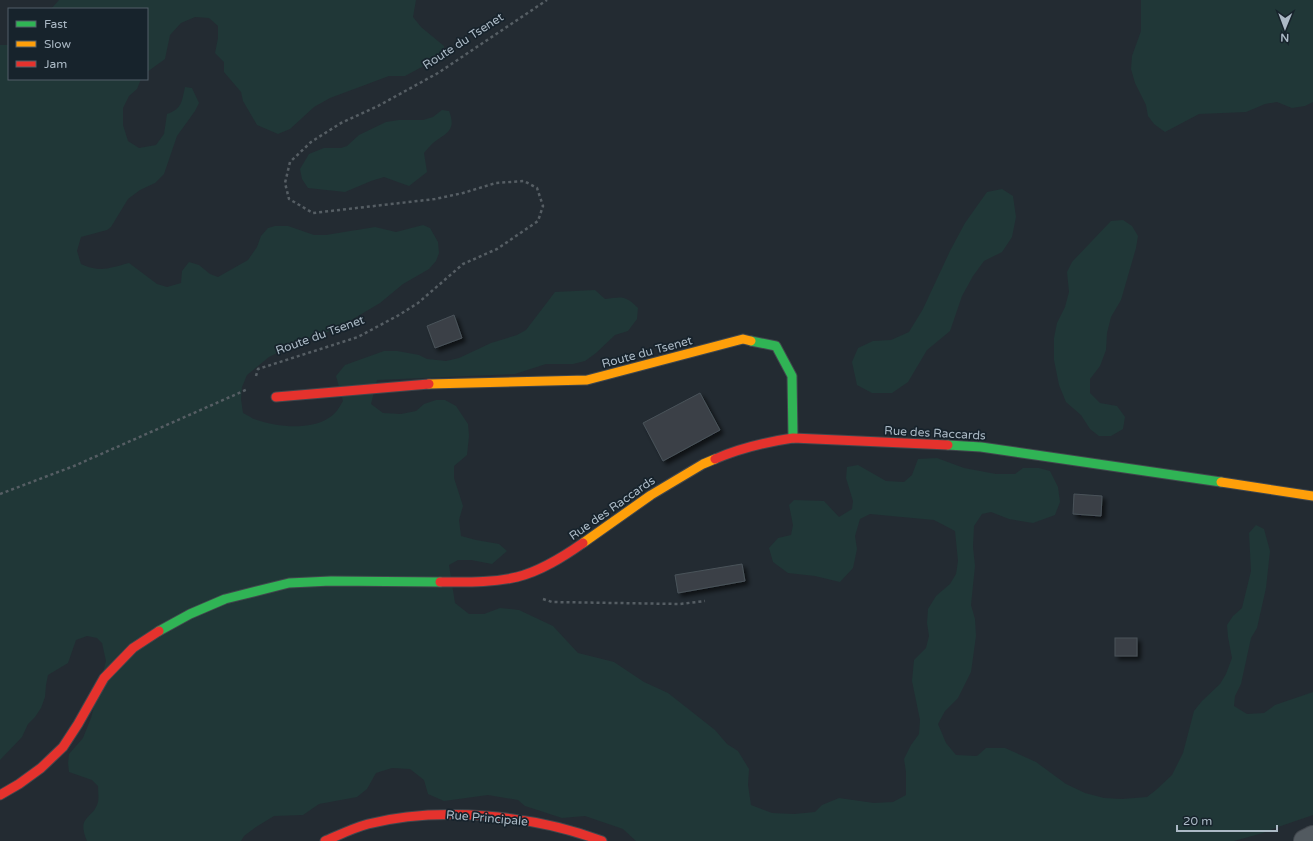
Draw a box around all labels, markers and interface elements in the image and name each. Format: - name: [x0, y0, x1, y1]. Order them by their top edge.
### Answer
- legend: [8, 8, 148, 80]
- north arrow: [1265, 8, 1305, 48]
- street label: Route du Tsenet: [420, 10, 506, 72]
- text: Fast: [44, 17, 68, 31]
- text: N: [1280, 31, 1289, 44]
- text: Slow: [44, 37, 71, 51]
- text: Jam: [44, 57, 67, 71]
- street label: Route du Tsenet: [274, 312, 367, 358]
- street label: Route du Tsenet: [600, 333, 694, 371]
- street label: Rue des Raccards: [884, 423, 986, 443]
- street label: Rue des Raccards: [566, 473, 658, 543]
- street label: Rue Principale: [445, 807, 529, 829]
- scale bar: [1177, 807, 1277, 833]
- text: 20 m: [1183, 814, 1212, 828]

